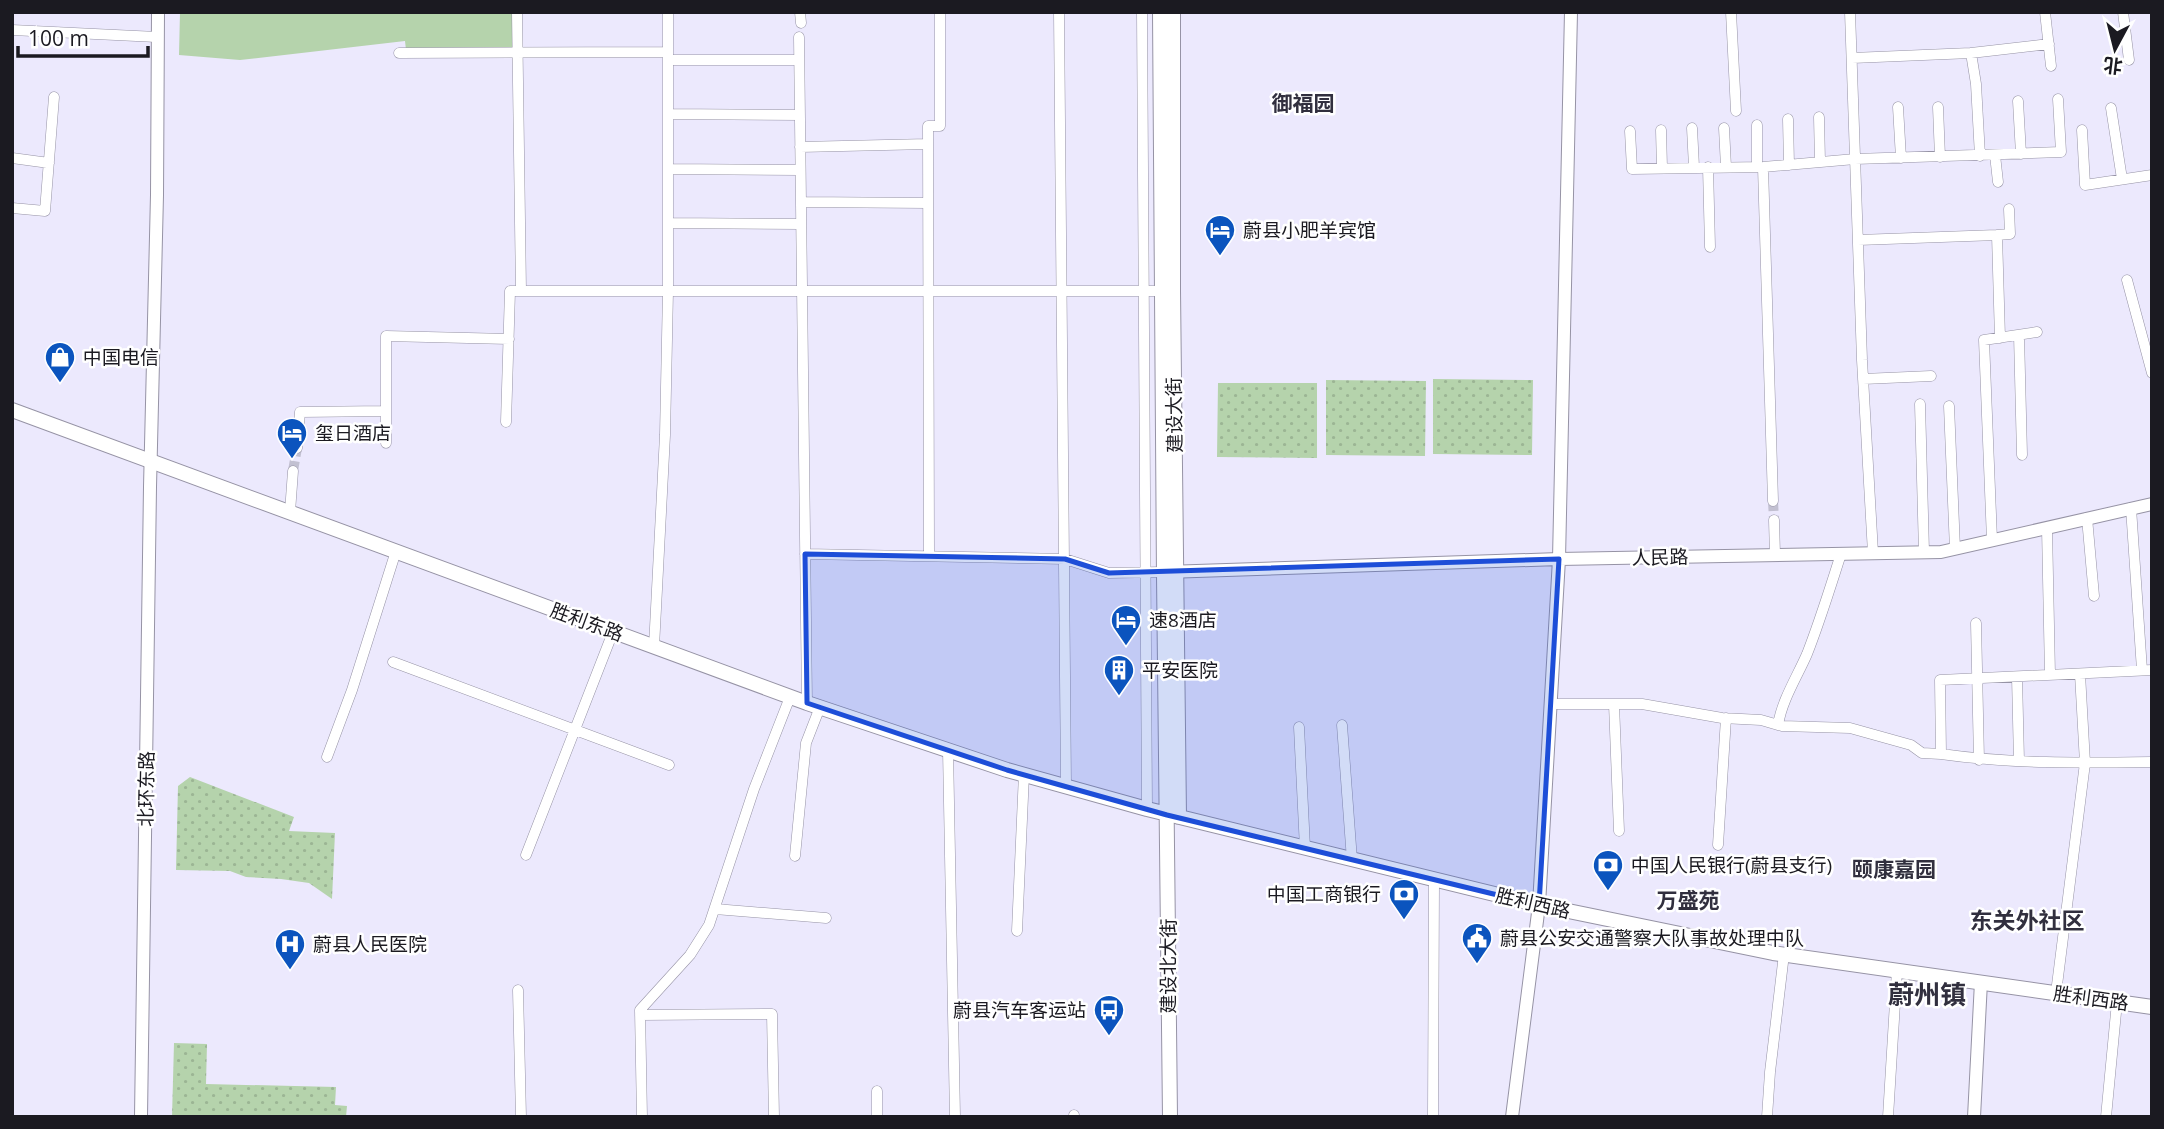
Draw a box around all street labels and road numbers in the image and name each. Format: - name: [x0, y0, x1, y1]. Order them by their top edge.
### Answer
- street label: 建设大街: [1160, 377, 1188, 453]
- street label: 人民路: [1631, 544, 1689, 570]
- street label: 胜利东路: [547, 597, 627, 647]
- street label: 北环东路: [132, 751, 160, 827]
- street label: 胜利西路: [1493, 882, 1573, 924]
- street label: 建设北大街: [1155, 918, 1181, 1014]
- street label: 胜利西路: [2052, 980, 2130, 1016]

